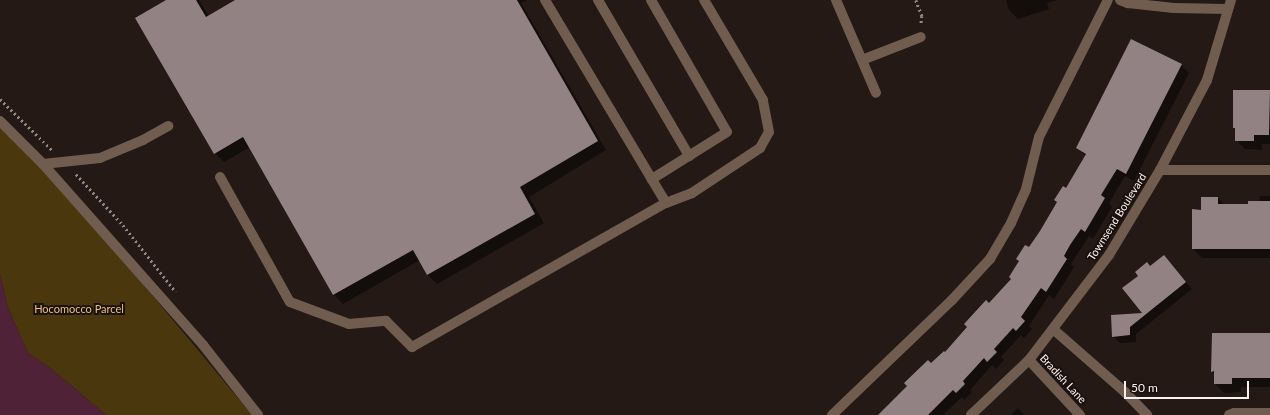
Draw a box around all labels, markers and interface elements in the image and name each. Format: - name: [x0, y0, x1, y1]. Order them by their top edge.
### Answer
- street label: Townsend Boulevard: [1085, 171, 1149, 263]
- park label: Hocomocco Parcel: [34, 302, 124, 316]
- street label: Bradish Lane: [1037, 352, 1089, 406]
- scale bar: [1126, 373, 1251, 399]
- text: 50 m: [1131, 380, 1158, 395]

